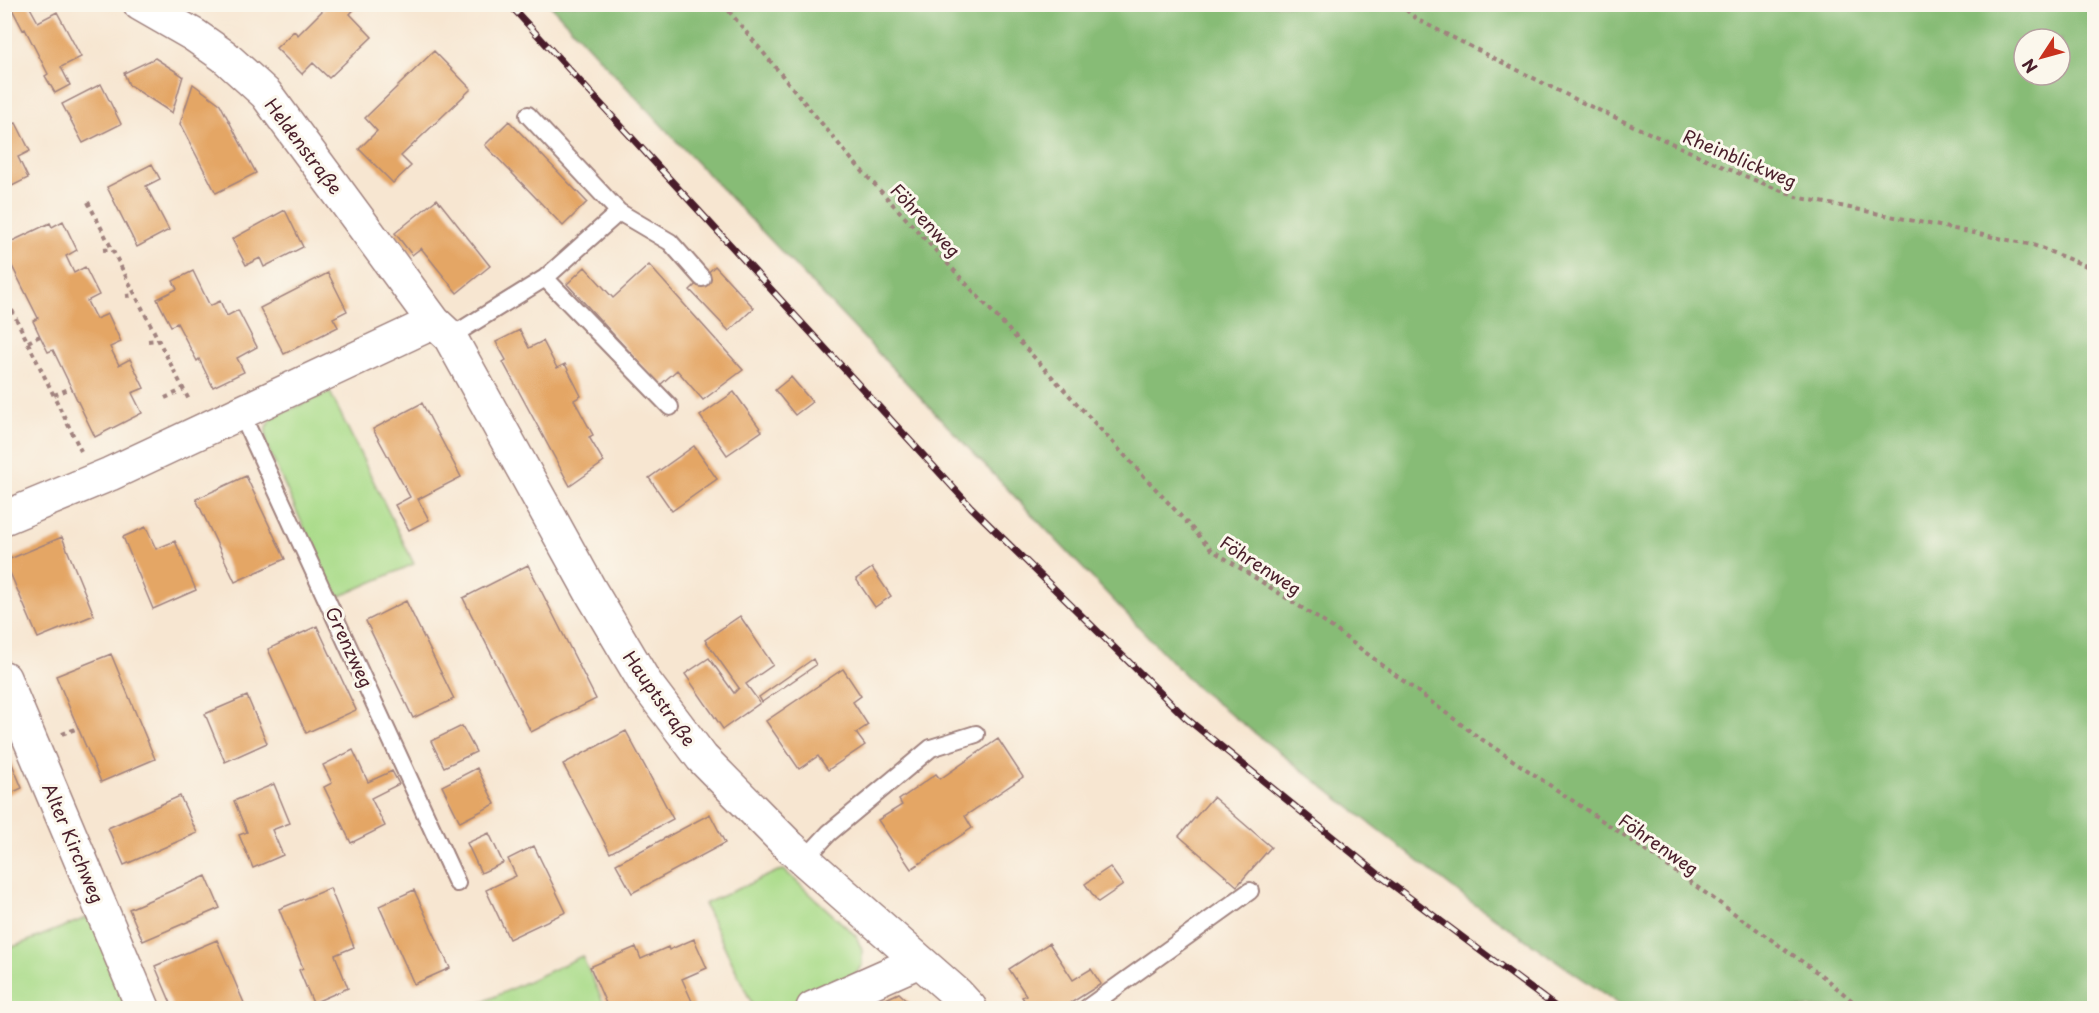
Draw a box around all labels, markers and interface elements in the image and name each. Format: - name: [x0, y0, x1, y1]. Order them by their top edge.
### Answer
- north arrow: [2012, 27, 2072, 87]
- text: N: [2016, 54, 2042, 79]
- street label: Heldenstraße: [259, 92, 349, 200]
- street label: Rheinblickweg: [1679, 122, 1801, 194]
- street label: Föhrenweg: [885, 177, 967, 263]
- street label: Föhrenweg: [1215, 529, 1307, 601]
- street label: Grenzweg: [319, 602, 381, 692]
- street label: Hauptstraße: [617, 645, 703, 751]
- street label: Alter Kirchweg: [36, 779, 112, 907]
- street label: Föhrenweg: [1613, 806, 1705, 882]

